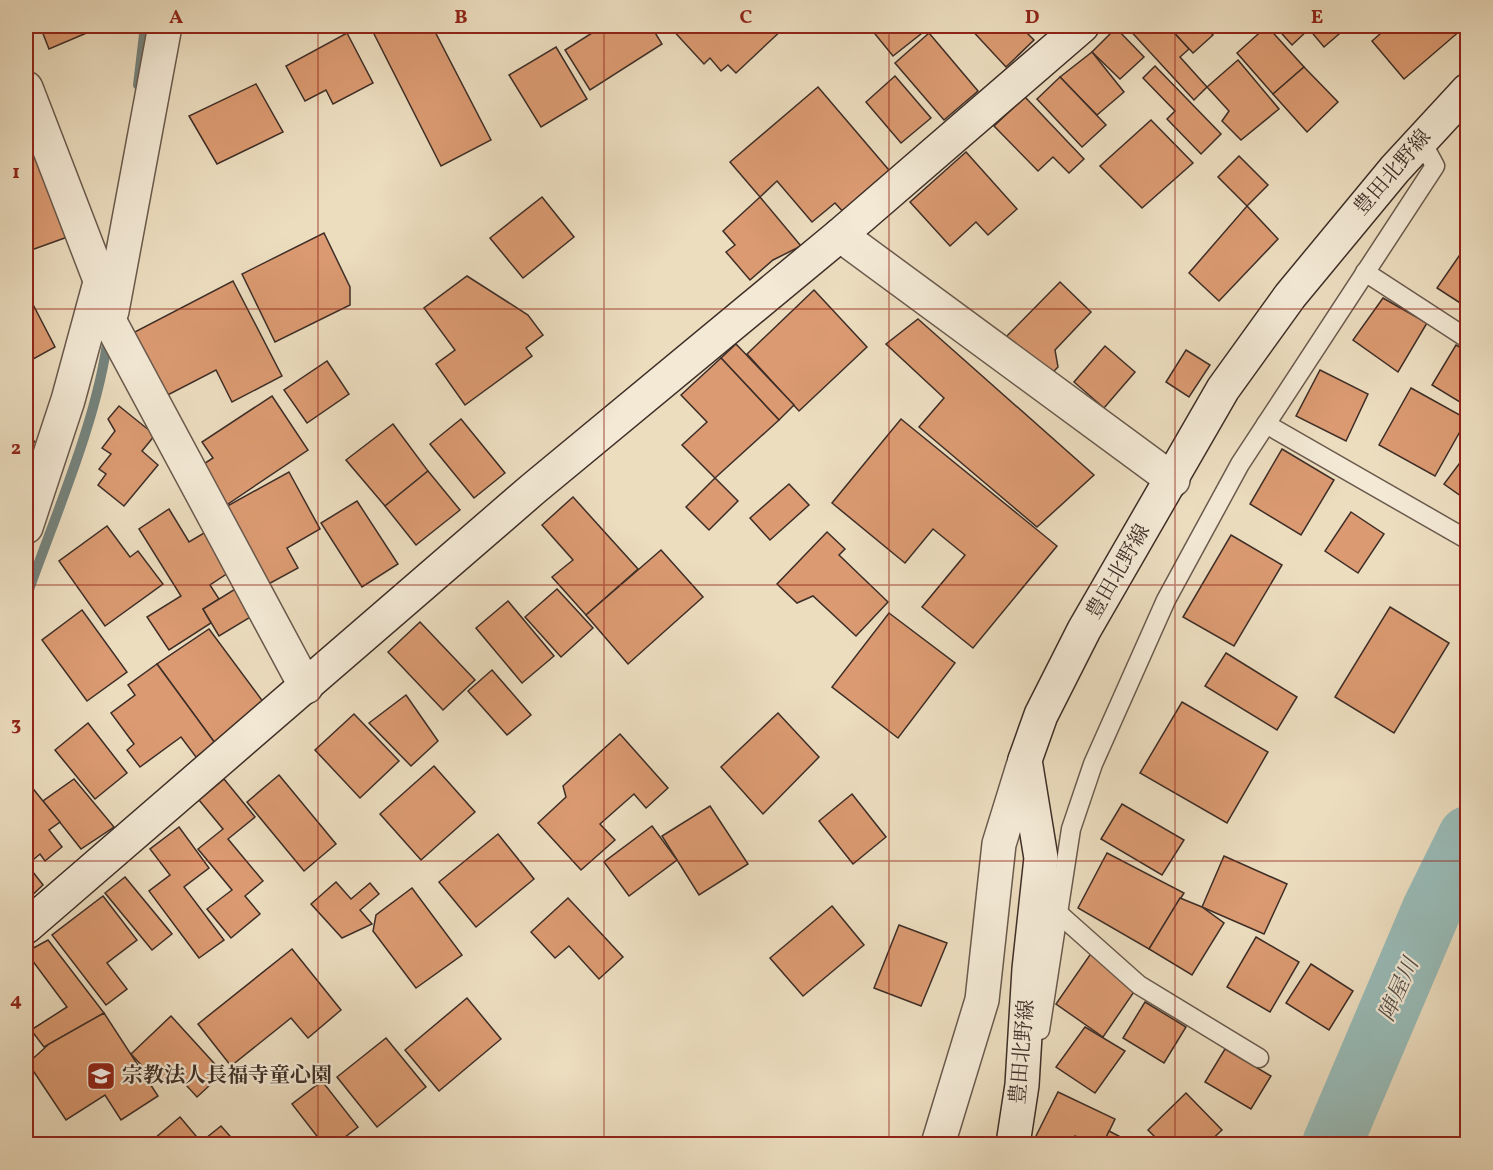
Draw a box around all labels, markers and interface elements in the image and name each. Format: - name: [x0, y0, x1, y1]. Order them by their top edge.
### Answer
- text: A: [169, 4, 183, 32]
- text: B: [454, 4, 468, 32]
- text: C: [740, 4, 753, 32]
- text: D: [1025, 4, 1039, 32]
- text: E: [1311, 4, 1323, 32]
- street label: 豊田北野線: [1348, 124, 1438, 222]
- text: 1: [12, 159, 20, 187]
- text: 2: [11, 435, 21, 463]
- street label: 豊田北野線: [1080, 519, 1158, 625]
- text: 3: [11, 711, 21, 739]
- water label: 陣屋川: [1372, 952, 1428, 1026]
- text: 4: [10, 987, 22, 1015]
- street label: 豊田北野線: [1004, 998, 1042, 1106]
- school or university icon: 宗教法人長福寺童心園: [85, 1060, 117, 1092]
- place label: 宗教法人長福寺童心園: [122, 1062, 332, 1091]

